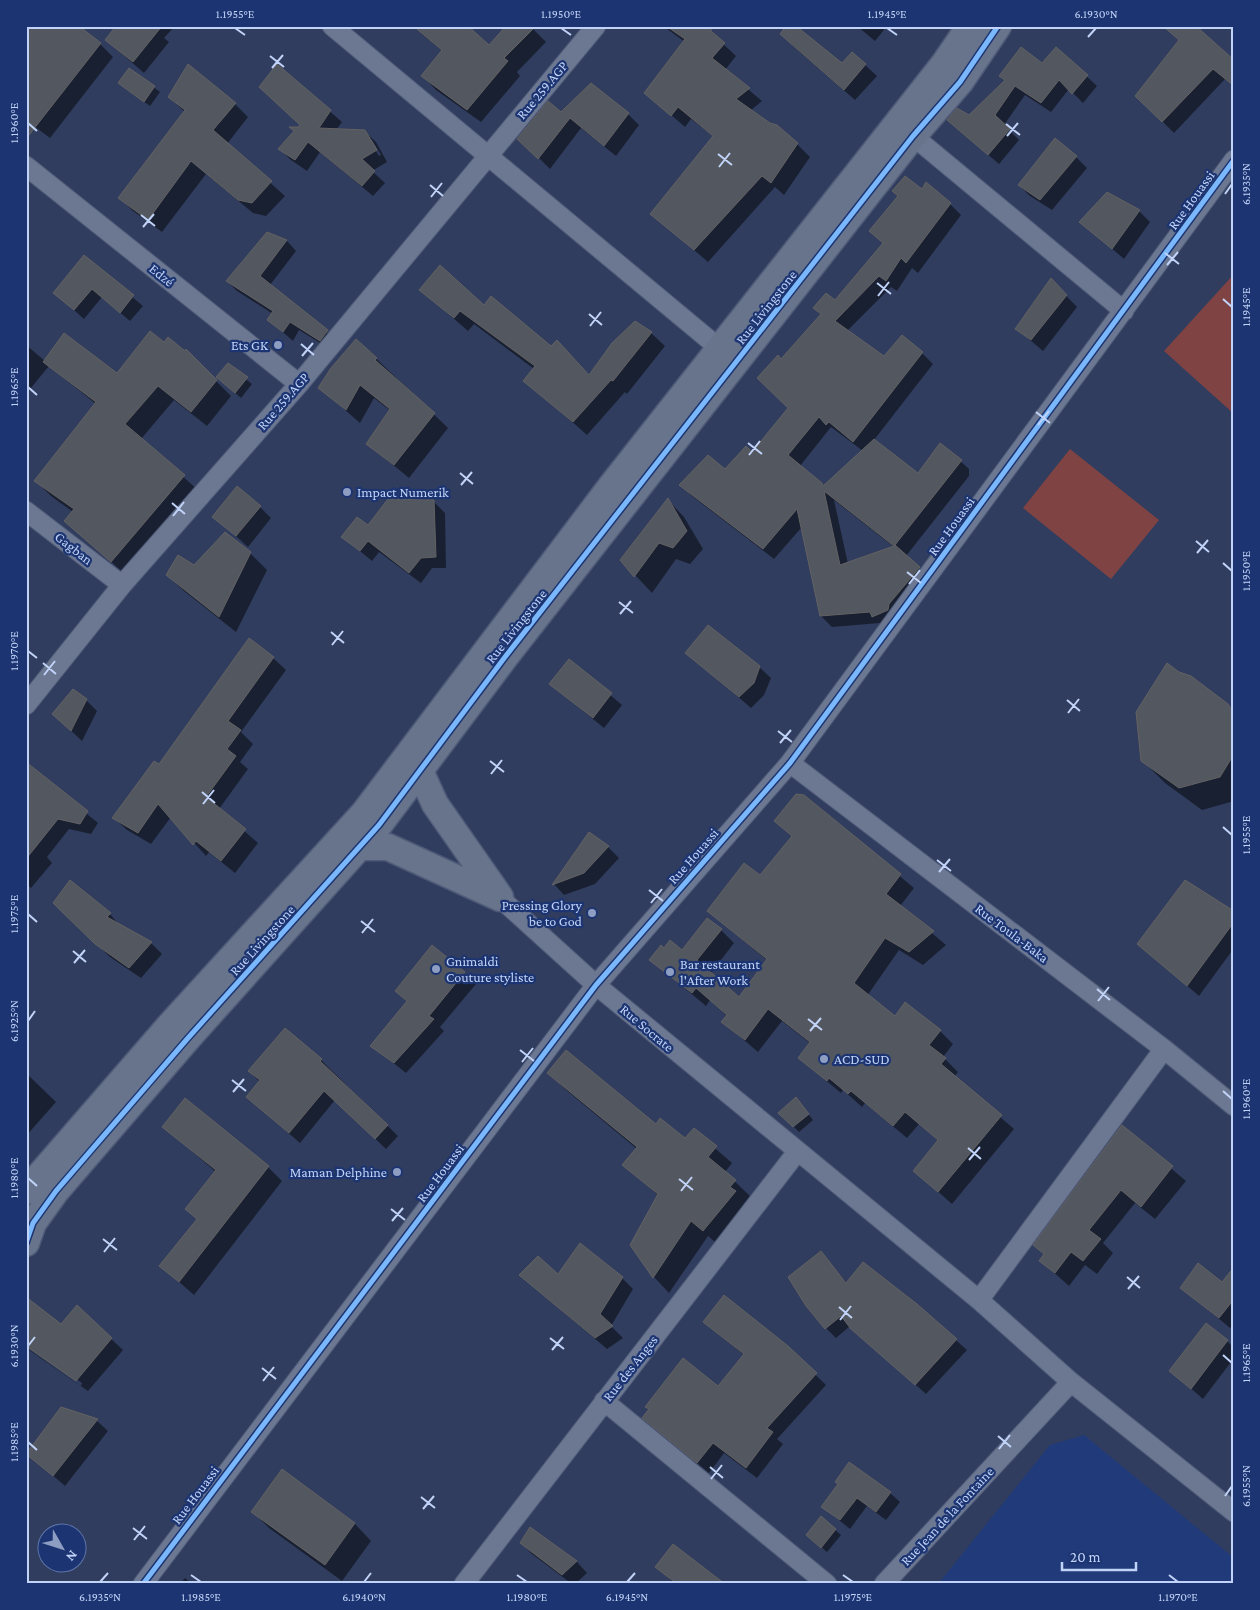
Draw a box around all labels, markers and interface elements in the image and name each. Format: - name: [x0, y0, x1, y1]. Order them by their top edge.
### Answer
- text: 1.1955°E: [216, 7, 255, 21]
- text: 1.1950°E: [541, 7, 581, 21]
- text: 1.1945°E: [867, 7, 907, 21]
- text: 6.1930°N: [1074, 7, 1118, 21]
- street label: Rue 259.AGP: [513, 58, 571, 122]
- text: 1.1960°E: [7, 102, 21, 143]
- text: 6.1935°N: [1239, 163, 1253, 205]
- street label: Rue Houassi: [1164, 167, 1218, 232]
- street label: Edzé: [146, 260, 178, 290]
- street label: Rue Livingstone: [732, 267, 800, 347]
- text: 1.1945°E: [1239, 287, 1253, 327]
- place label: Ets GK: [231, 337, 269, 353]
- marker: Ets GK: [272, 339, 284, 351]
- text: 1.1965°E: [7, 367, 21, 407]
- street label: Rue 259.AGP: [254, 369, 312, 433]
- place label: Impact Numerik: [357, 484, 449, 500]
- marker: Impact Numerik: [341, 486, 353, 498]
- street label: Rue Houassi: [924, 493, 978, 558]
- street label: Gagban: [52, 528, 96, 568]
- text: 1.1950°E: [1239, 551, 1253, 591]
- street label: Rue Livingstone: [482, 586, 550, 666]
- text: 1.1970°E: [7, 631, 21, 671]
- text: 1.1955°E: [1239, 815, 1253, 854]
- street label: Rue Houassi: [664, 825, 722, 887]
- text: 1.1975°E: [7, 894, 21, 933]
- place label: Pressing Glory be to God: [502, 897, 583, 929]
- street label: Rue Toula-Baka: [972, 900, 1052, 966]
- street label: Rue Livingstone: [226, 901, 298, 979]
- marker: Pressing Glory be to God: [586, 907, 598, 919]
- place label: Gnimaldi Couture styliste: [446, 953, 534, 985]
- place label: Bar restaurant l'After Work: [680, 956, 760, 988]
- marker: Gnimaldi Couture styliste: [430, 963, 442, 975]
- marker: Bar restaurant l'After Work: [664, 966, 676, 978]
- text: 6.1925°N: [7, 1000, 21, 1042]
- street label: Rue Socrate: [617, 1001, 677, 1055]
- place label: ACD-SUD: [834, 1051, 890, 1067]
- marker: ACD-SUD: [818, 1053, 830, 1065]
- text: 1.1960°E: [1239, 1078, 1253, 1119]
- street label: Rue Houassi: [413, 1141, 467, 1205]
- text: 1.1980°E: [7, 1157, 21, 1198]
- place label: Maman Delphine: [290, 1164, 387, 1180]
- marker: Maman Delphine: [391, 1166, 403, 1178]
- text: 6.1930°N: [7, 1324, 21, 1368]
- street label: Rue des Anges: [599, 1332, 661, 1404]
- text: 1.1965°E: [1239, 1343, 1253, 1383]
- text: 1.1985°E: [7, 1422, 21, 1462]
- street label: Rue Houassi: [168, 1463, 222, 1527]
- street label: Rue Jean de la Fontaine: [897, 1463, 997, 1569]
- text: 6.1955°N: [1239, 1465, 1253, 1507]
- north arrow: [38, 1522, 88, 1572]
- scale bar: [1062, 1540, 1136, 1572]
- text: N: [63, 1547, 81, 1565]
- text: 20 m: [1070, 1549, 1101, 1565]
- text: 6.1935°N: [79, 1590, 121, 1604]
- text: 1.1985°E: [181, 1590, 221, 1604]
- text: 6.1940°N: [342, 1590, 386, 1604]
- text: 1.1980°E: [507, 1590, 548, 1604]
- text: 6.1945°N: [606, 1590, 648, 1604]
- text: 1.1975°E: [834, 1590, 873, 1604]
- text: 1.1970°E: [1158, 1590, 1198, 1604]

